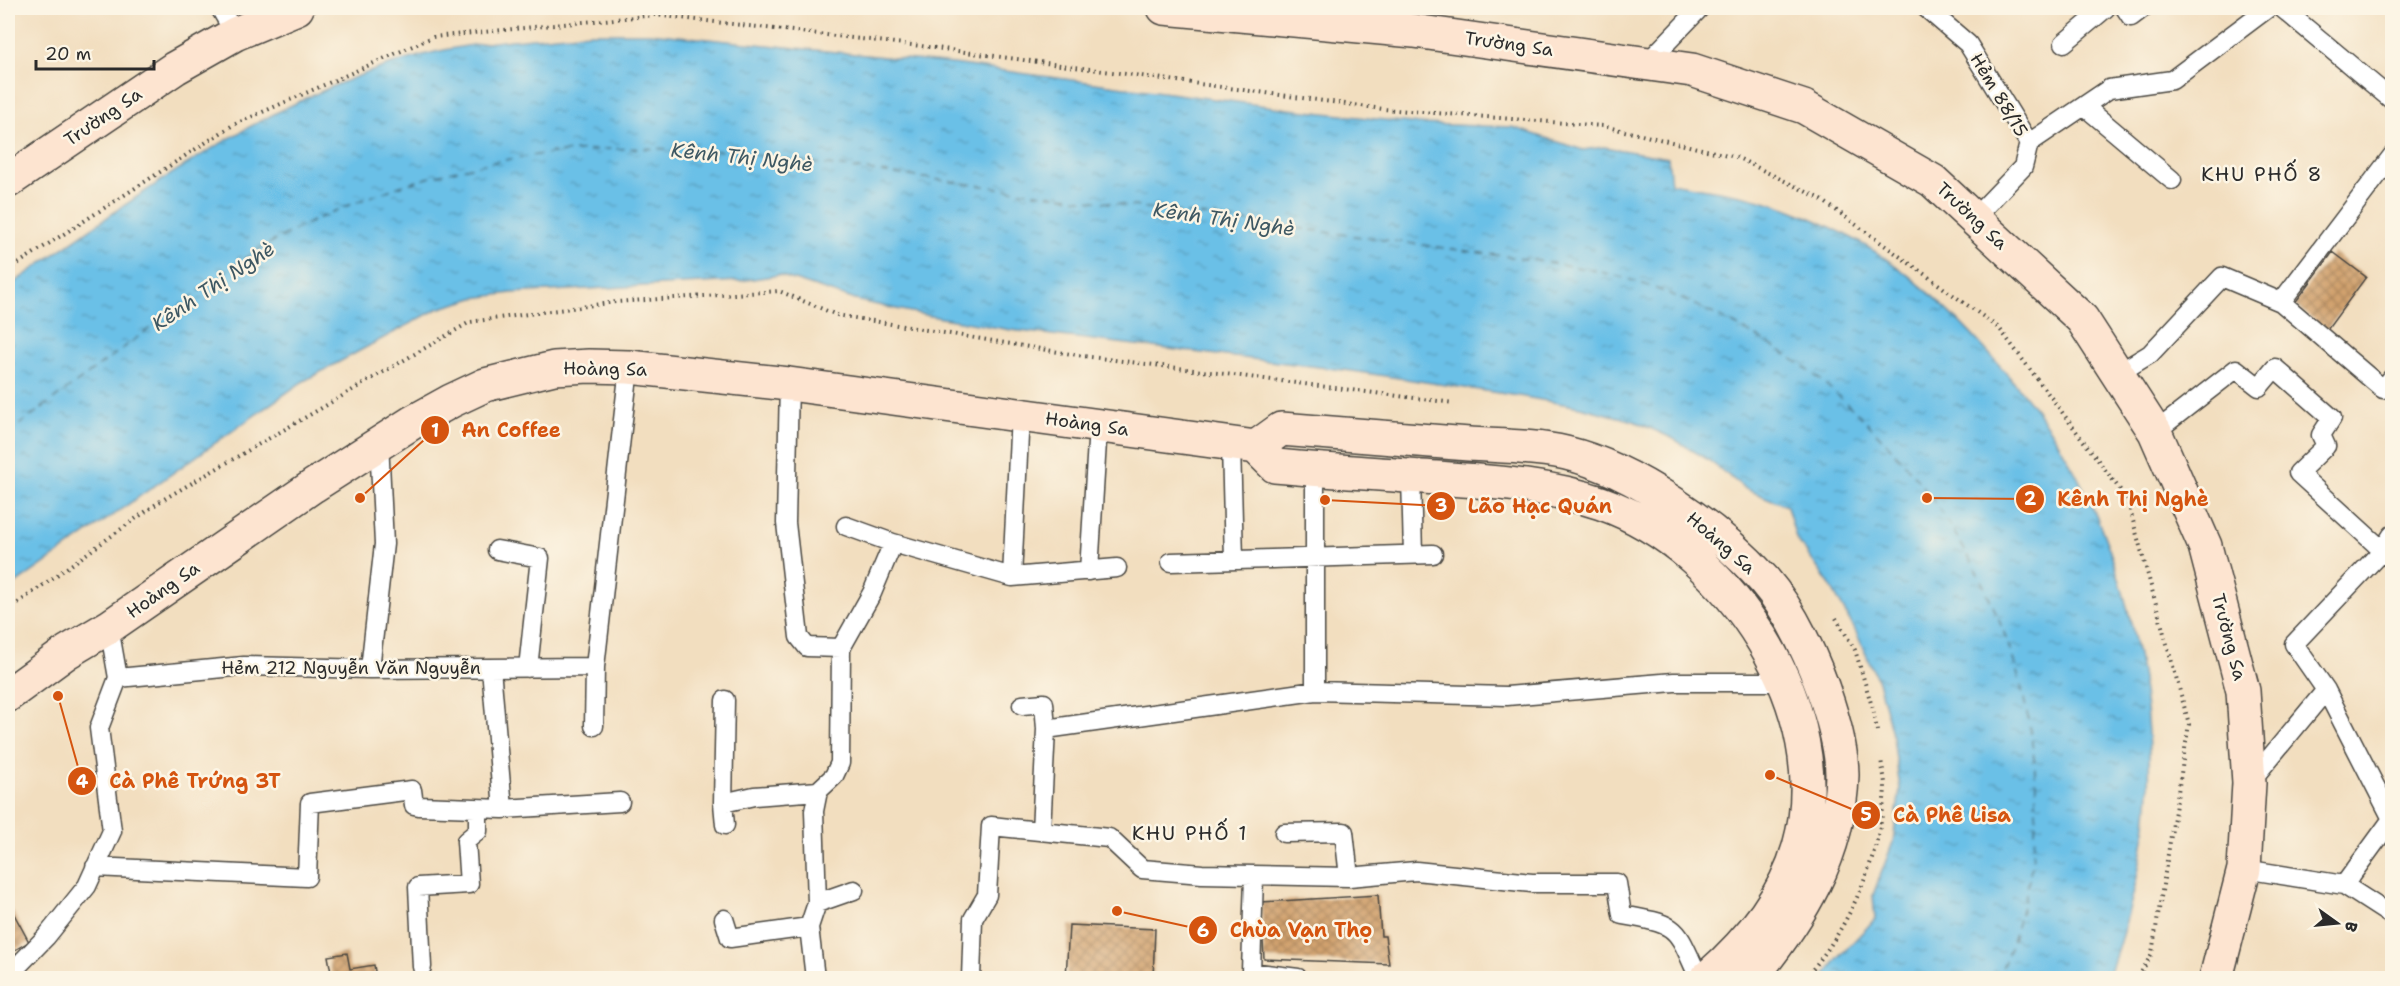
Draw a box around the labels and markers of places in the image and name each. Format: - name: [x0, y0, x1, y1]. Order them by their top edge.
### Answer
- callout: An Coffee: [420, 411, 573, 449]
- callout: Kênh Thị Nghè: [2015, 480, 2221, 518]
- callout: Lão Hạc Quán: [1426, 487, 1624, 525]
- callout: Cà Phê Trứng 3T: [67, 762, 293, 800]
- callout: Cà Phê Lisa: [1851, 796, 2023, 834]
- callout: Chùa Vạn Thọ: [1188, 911, 1384, 949]

